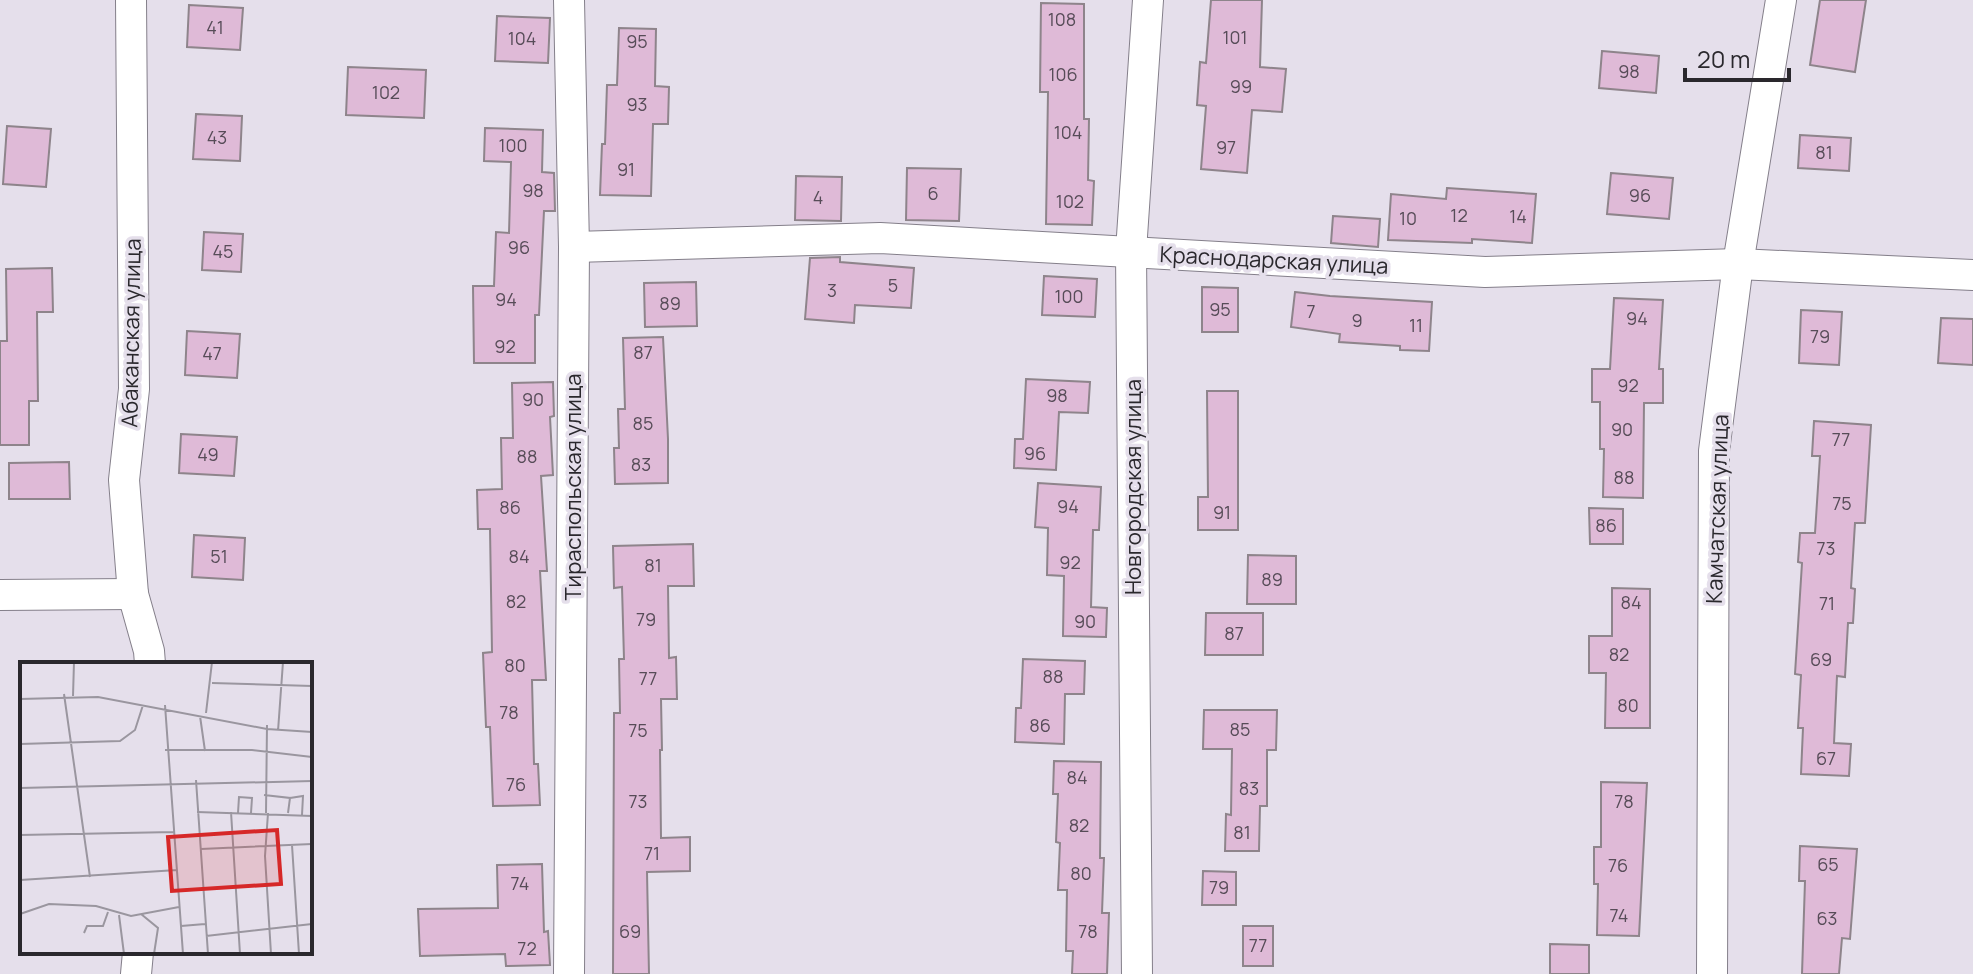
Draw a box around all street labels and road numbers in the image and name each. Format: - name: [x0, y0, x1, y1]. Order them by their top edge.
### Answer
- street label: Абаканская улица: [114, 238, 148, 428]
- street label: Краснодарская улица: [1159, 239, 1389, 281]
- street label: Тираспольская улица: [558, 373, 588, 601]
- street label: Новгородская улица: [1118, 379, 1148, 595]
- street label: Камчатская улица: [1699, 414, 1735, 604]

